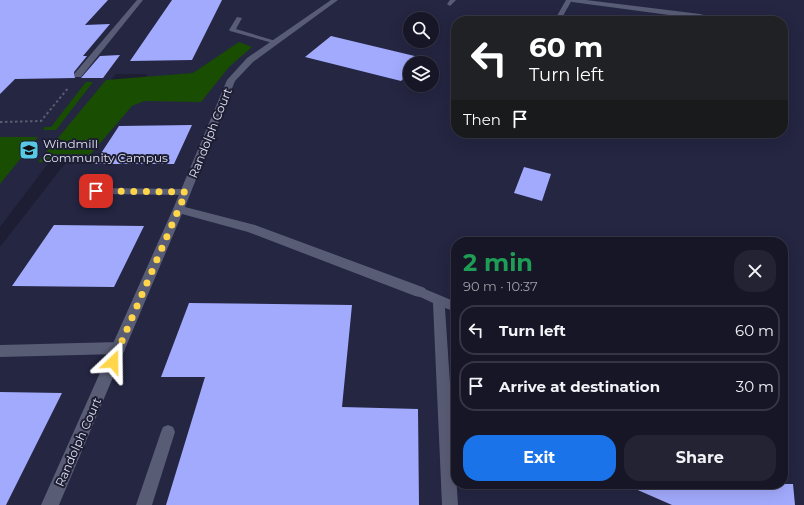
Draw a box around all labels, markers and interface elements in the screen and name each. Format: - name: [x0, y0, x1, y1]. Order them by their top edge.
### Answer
- map controls: [403, 12, 439, 92]
- button: search: [403, 12, 439, 48]
- text: 60 m: [529, 30, 603, 64]
- icon: left: [463, 32, 515, 84]
- button: layers: [403, 56, 439, 92]
- text: Turn left: [529, 64, 604, 86]
- street label: Randolph Court: [185, 86, 235, 180]
- icon: arrive: [509, 108, 531, 130]
- text: Then: [463, 110, 501, 129]
- place label: Windmill Community Campus: [43, 136, 168, 165]
- school or university icon: Windmill Community Campus: [18, 139, 40, 161]
- pin: [79, 174, 113, 208]
- icon: arrive: [85, 180, 107, 202]
- text: 2 min: [463, 248, 533, 277]
- button: close: [734, 250, 776, 292]
- text: 90 m · 10:37: [463, 278, 538, 294]
- icon: left: [465, 319, 487, 341]
- text: Turn left: [499, 321, 566, 340]
- text: 60 m: [735, 321, 774, 340]
- position arrow: [92, 341, 134, 383]
- icon: arrive: [465, 375, 487, 397]
- text: Arrive at destination: [499, 377, 660, 396]
- text: 30 m: [736, 377, 774, 396]
- street label: Randolph Court: [52, 395, 104, 489]
- button: Exit: [463, 435, 616, 481]
- button: Share: [624, 435, 776, 481]

